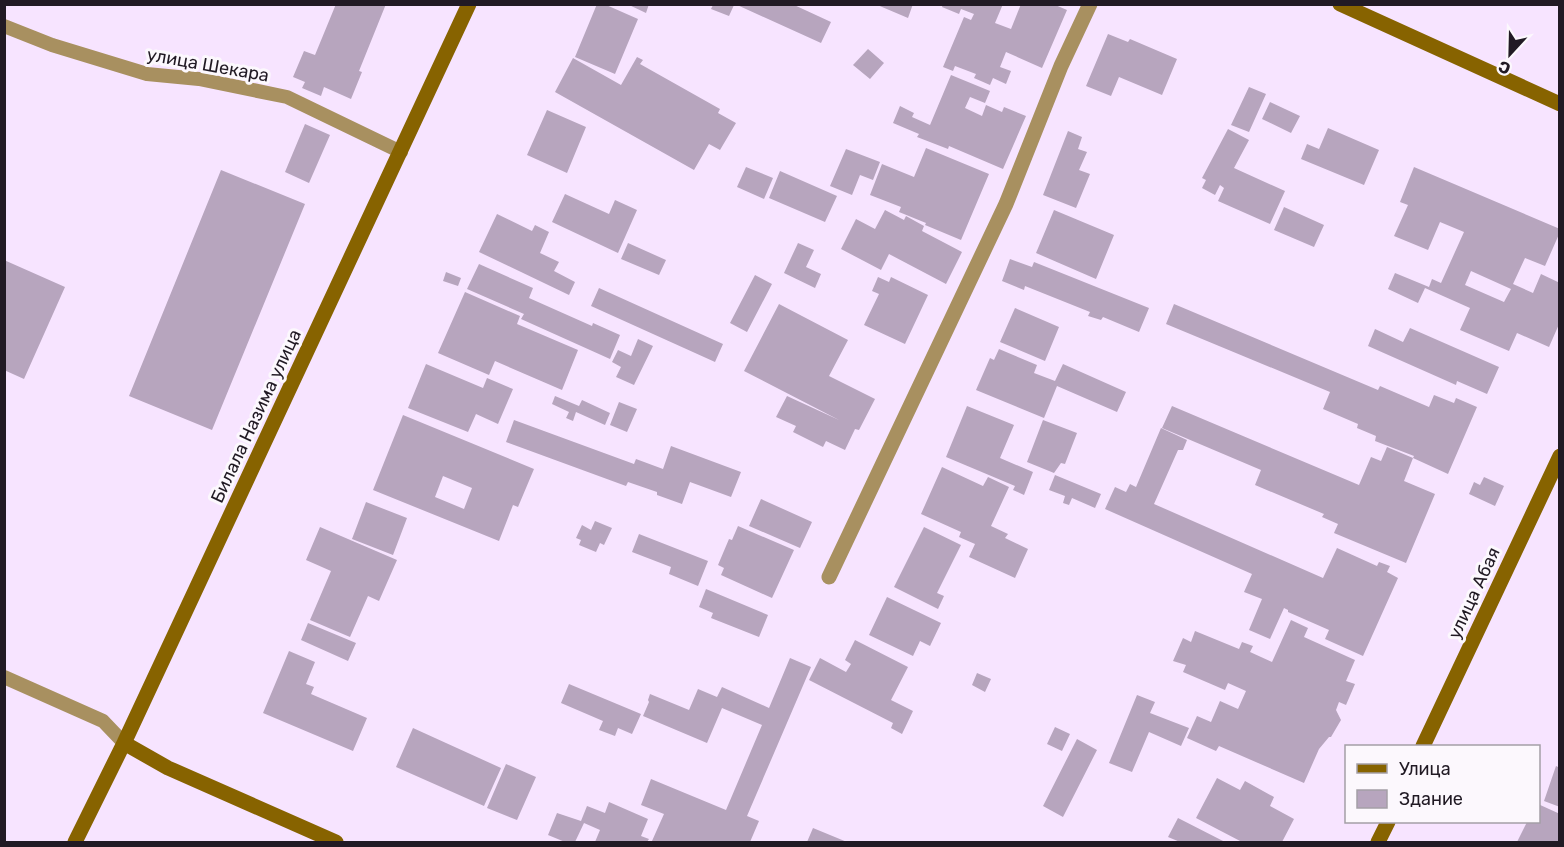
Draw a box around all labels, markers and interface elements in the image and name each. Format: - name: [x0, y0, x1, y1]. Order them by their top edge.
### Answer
- north arrow: [1480, 24, 1540, 84]
- street label: улица Шекара: [145, 43, 271, 87]
- text: С: [1496, 57, 1513, 78]
- street label: Билала Назима улица: [206, 326, 306, 506]
- street label: улица Абая: [1443, 544, 1505, 642]
- legend: [1345, 745, 1540, 823]
- text: Улица: [1399, 758, 1451, 780]
- text: Здание: [1399, 788, 1463, 810]

